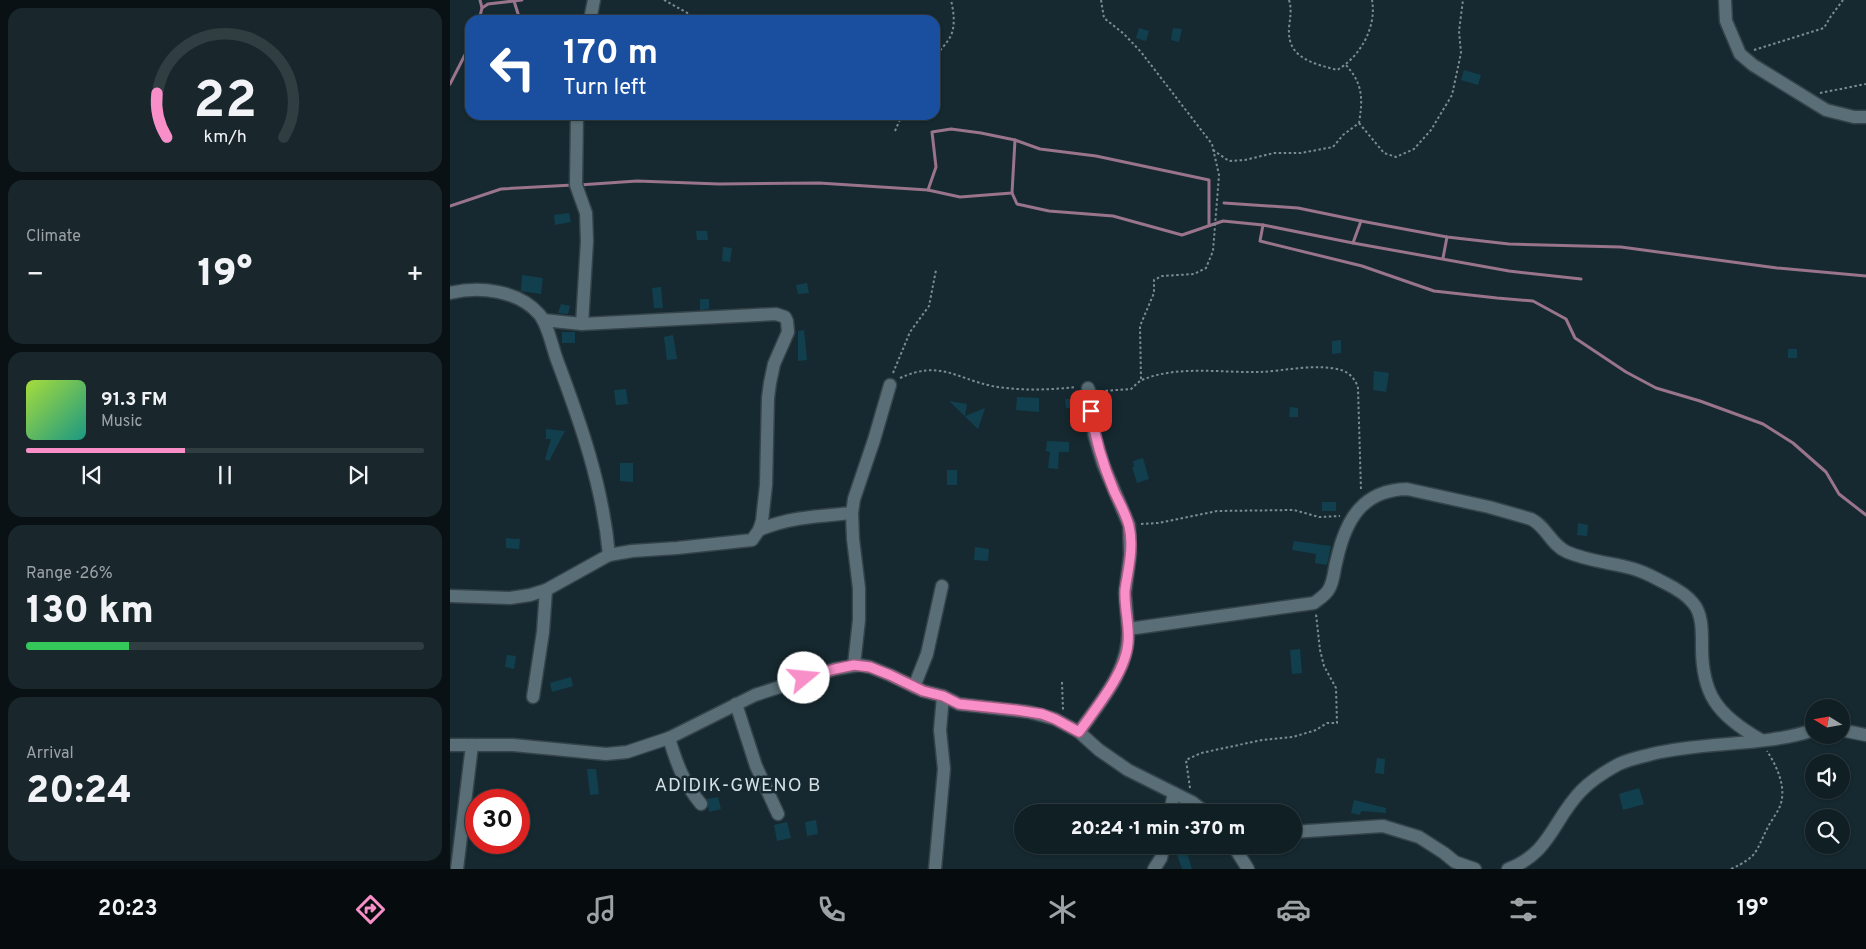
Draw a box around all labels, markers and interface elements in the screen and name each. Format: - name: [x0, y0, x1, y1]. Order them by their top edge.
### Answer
- text: 170 m: [563, 32, 658, 76]
- icon: left: [480, 35, 545, 100]
- text: 22: [193, 70, 257, 136]
- text: Turn left: [563, 75, 646, 102]
- text: km/h: [203, 126, 247, 149]
- text: Climate: [26, 227, 81, 247]
- text: 19°: [197, 251, 253, 300]
- text: −: [26, 258, 44, 294]
- text: +: [406, 258, 424, 294]
- text: 91.3 FM: [101, 388, 167, 412]
- pin: [1070, 390, 1112, 432]
- icon: arrive: [1077, 397, 1105, 425]
- text: Music: [101, 412, 142, 432]
- icon: previous: [78, 461, 106, 489]
- icon: pause: [211, 461, 239, 489]
- icon: next: [344, 461, 372, 489]
- text: Range · 26%: [26, 564, 113, 584]
- text: 130 km: [26, 588, 154, 637]
- position arrow: [777, 651, 829, 703]
- north arrow: [1805, 699, 1850, 744]
- map controls: [1805, 699, 1850, 854]
- text: Arrival: [26, 744, 74, 764]
- button: sound: [1805, 754, 1850, 799]
- text: 20:24: [26, 768, 132, 817]
- district label: ADIDIK-GWENO B: [655, 774, 821, 798]
- speed limit sign: 30: [465, 789, 530, 854]
- button: search: [1805, 809, 1850, 854]
- text: 20:24 · 1 min · 370 m: [1071, 817, 1245, 841]
- icon: directions: [353, 892, 388, 927]
- icon: music: [584, 892, 619, 927]
- icon: phone: [814, 892, 849, 927]
- icon: climate: [1045, 892, 1080, 927]
- icon: car: [1276, 892, 1311, 927]
- icon: filters: [1506, 892, 1541, 927]
- text: 20:23: [98, 896, 158, 923]
- text: 19°: [1737, 896, 1768, 923]

